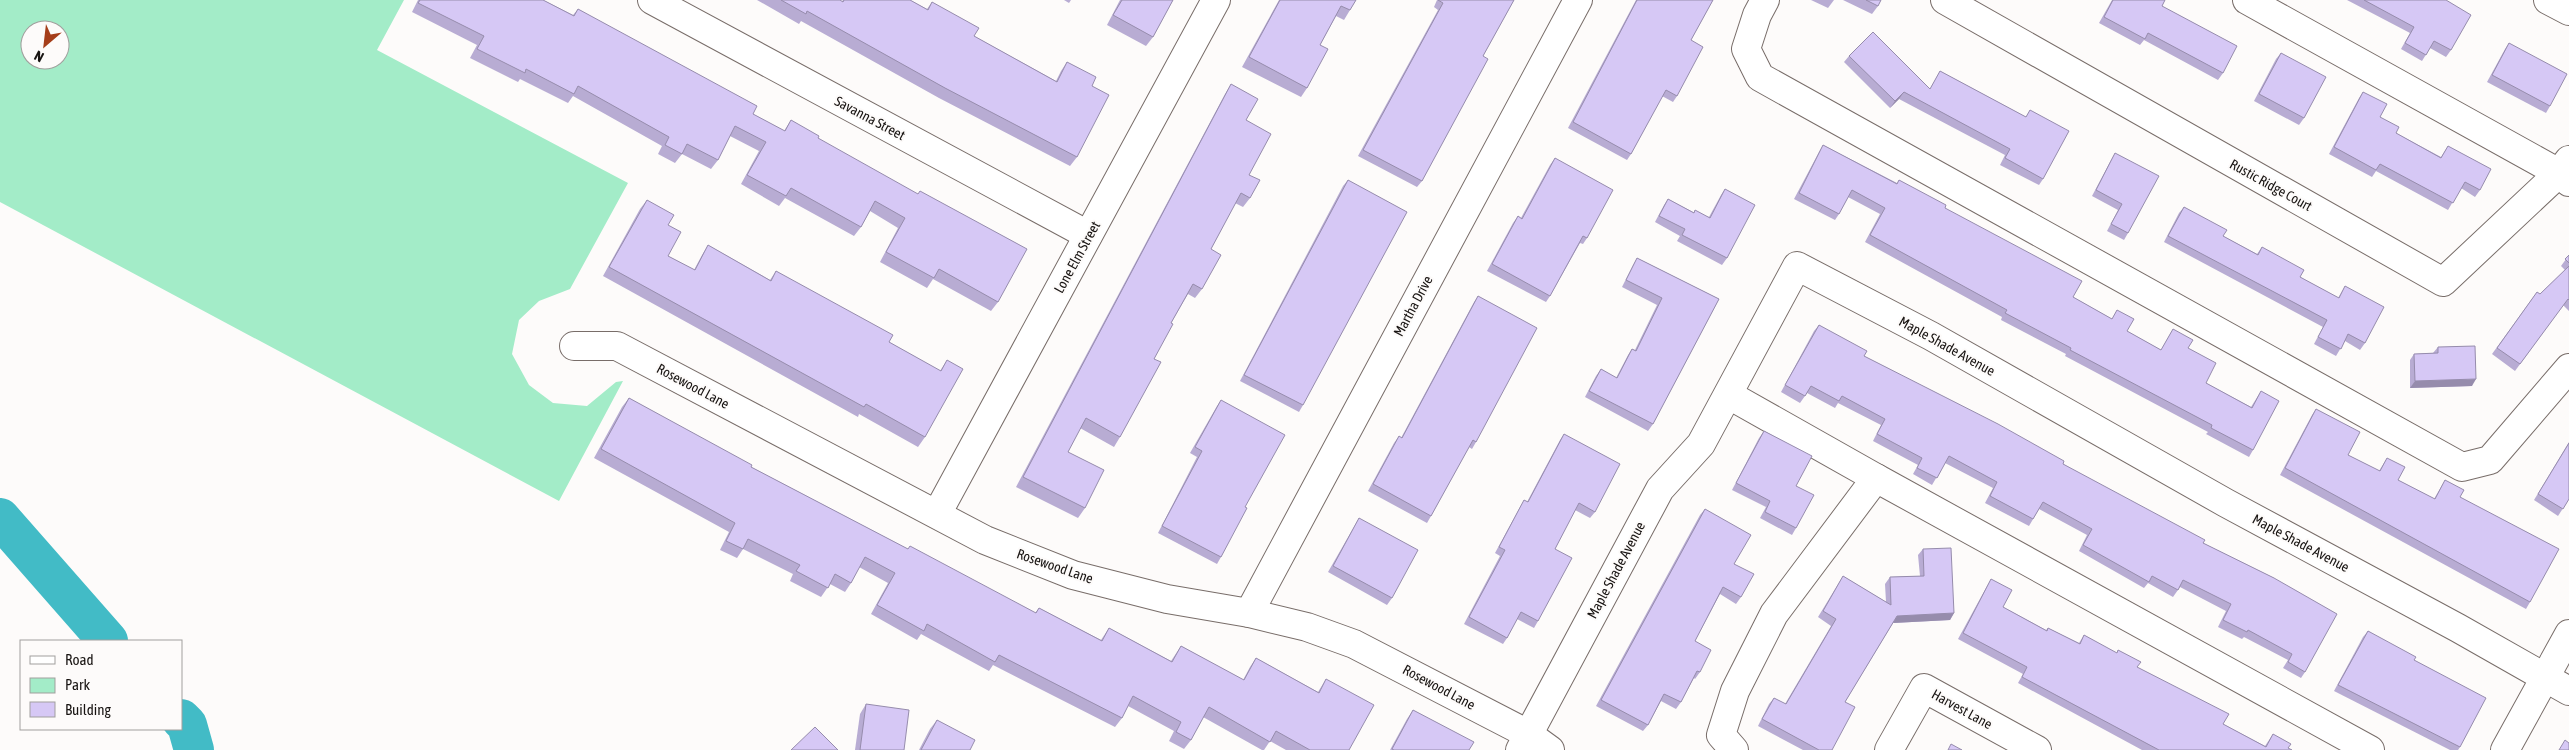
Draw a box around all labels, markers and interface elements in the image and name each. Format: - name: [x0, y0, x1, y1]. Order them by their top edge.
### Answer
- north arrow: [20, 20, 70, 70]
- text: N: [31, 47, 46, 65]
- street label: Savanna Street: [832, 93, 908, 143]
- street label: Rustic Ridge Court: [2227, 156, 2315, 214]
- street label: Lone Elm Street: [1051, 218, 1103, 296]
- street label: Martha Drive: [1390, 273, 1436, 339]
- street label: Maple Shade Avenue: [1896, 313, 1998, 379]
- street label: Rosewood Lane: [654, 360, 732, 412]
- street label: Maple Shade Avenue: [2250, 511, 2352, 575]
- street label: Maple Shade Avenue: [1584, 519, 1648, 621]
- street label: Rosewood Lane: [1015, 545, 1095, 587]
- legend: [20, 640, 182, 730]
- text: Road: [65, 651, 94, 668]
- street label: Rosewood Lane: [1400, 661, 1478, 713]
- text: Park: [65, 676, 90, 693]
- street label: Harvest Lane: [1929, 686, 1995, 732]
- text: Building: [65, 701, 111, 718]

